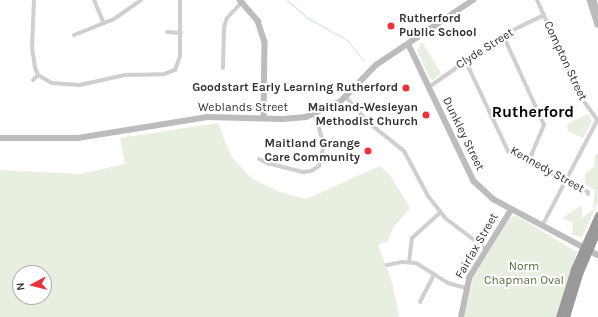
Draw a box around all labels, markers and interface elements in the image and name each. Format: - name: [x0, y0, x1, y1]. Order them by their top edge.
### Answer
- place label: Rutherford Public School: [399, 12, 477, 40]
- street label: Compton Street: [540, 19, 590, 103]
- marker: Rutherford Public School: [386, 21, 396, 31]
- street label: Clyde Street: [453, 26, 517, 72]
- place label: Goodstart Early Learning Rutherford: [192, 81, 398, 95]
- marker: Goodstart Early Learning Rutherford: [401, 83, 411, 93]
- street label: Dunkley Street: [439, 95, 487, 173]
- street label: Weblands Street: [198, 101, 288, 115]
- place label: Maitland-Wesleyan Methodist Church: [308, 101, 418, 129]
- district label: Rutherford: [492, 102, 574, 122]
- marker: Maitland-Wesleyan Methodist Church: [421, 110, 431, 120]
- place label: Maitland Grange Care Community: [264, 137, 360, 165]
- street label: Kennedy Street: [507, 144, 587, 196]
- marker: Maitland Grange Care Community: [363, 146, 373, 156]
- street label: Fairfax Street: [452, 211, 502, 281]
- park label: Norm Chapman Oval: [484, 260, 564, 288]
- north arrow: [12, 265, 52, 305]
- text: N: [14, 282, 28, 291]

